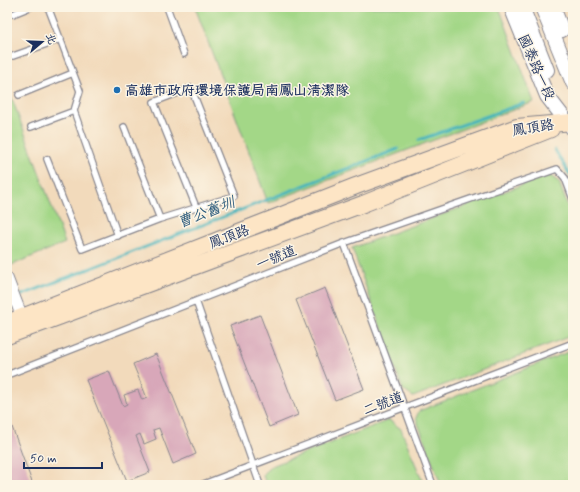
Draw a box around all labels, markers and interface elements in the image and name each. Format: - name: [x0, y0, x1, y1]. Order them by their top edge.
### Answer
- north arrow: [22, 22, 62, 62]
- text: 北: [42, 32, 59, 47]
- street label: 國泰路一段: [514, 32, 559, 103]
- place label: 高雄市政府環境保護局南鳳山清潔隊: [125, 82, 349, 100]
- marker: 高雄市政府環境保護局南鳳山清潔隊: [112, 85, 122, 95]
- street label: 鳳頂路: [511, 116, 555, 140]
- water label: 曹公舊圳: [175, 192, 240, 233]
- street label: 鳳頂路: [207, 221, 252, 253]
- street label: 一號道: [254, 242, 299, 274]
- street label: 二號道: [361, 388, 406, 420]
- scale bar: [24, 444, 102, 470]
- text: 50 m: [30, 451, 57, 467]

